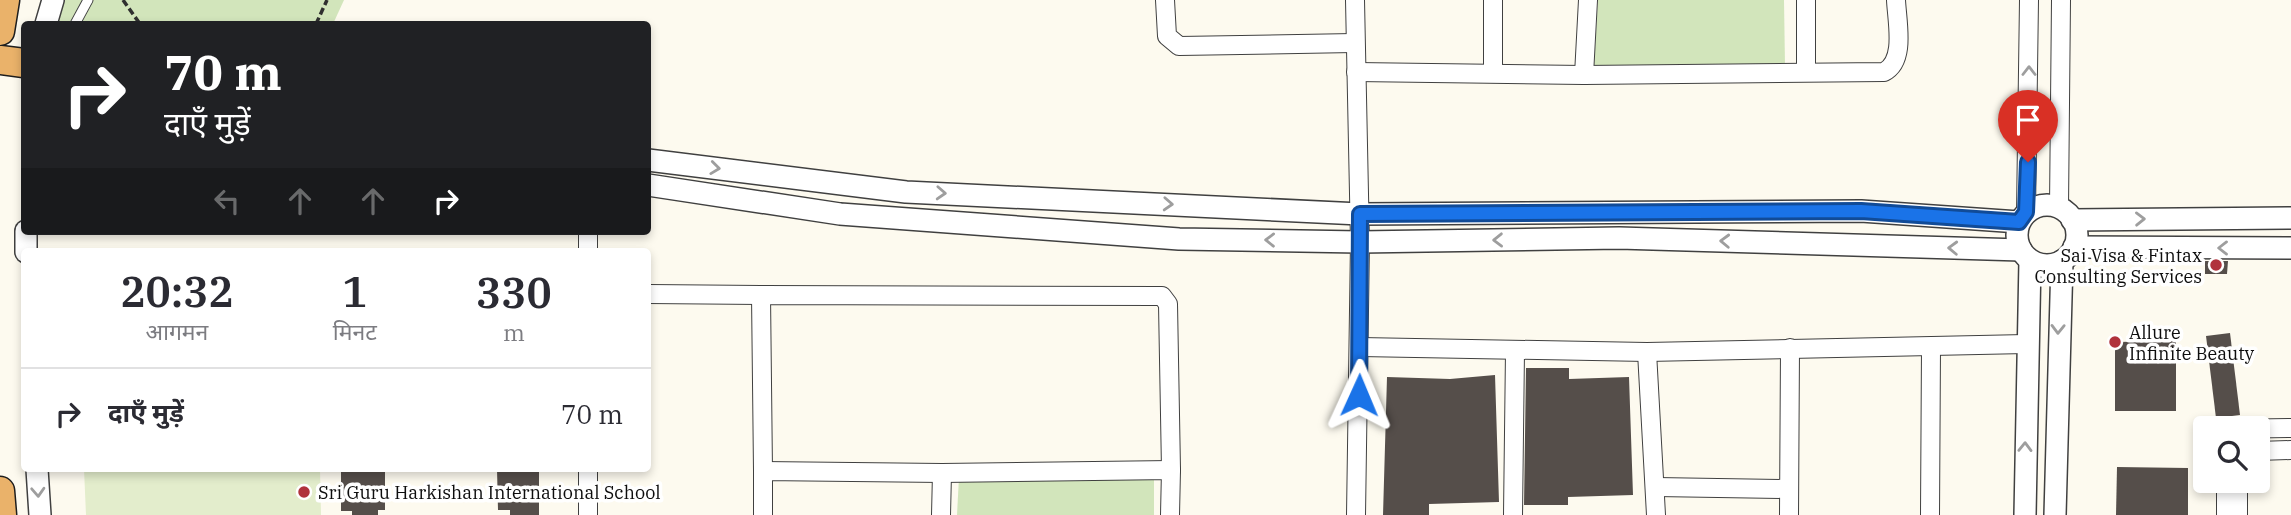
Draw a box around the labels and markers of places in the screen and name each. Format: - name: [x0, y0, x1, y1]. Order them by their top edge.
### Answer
- pin: [1998, 90, 2058, 162]
- place label: Sai Visa & Fintax Consulting Services: [2034, 244, 2202, 288]
- marker: Sai Visa & Fintax Consulting Services: [2208, 257, 2224, 273]
- place label: Allure Infinite Beauty: [2129, 321, 2255, 365]
- marker: Allure Infinite Beauty: [2107, 334, 2123, 350]
- place label: Sri Guru Harkishan International School: [318, 481, 661, 504]
- marker: Sri Guru Harkishan International School: [296, 484, 312, 500]

